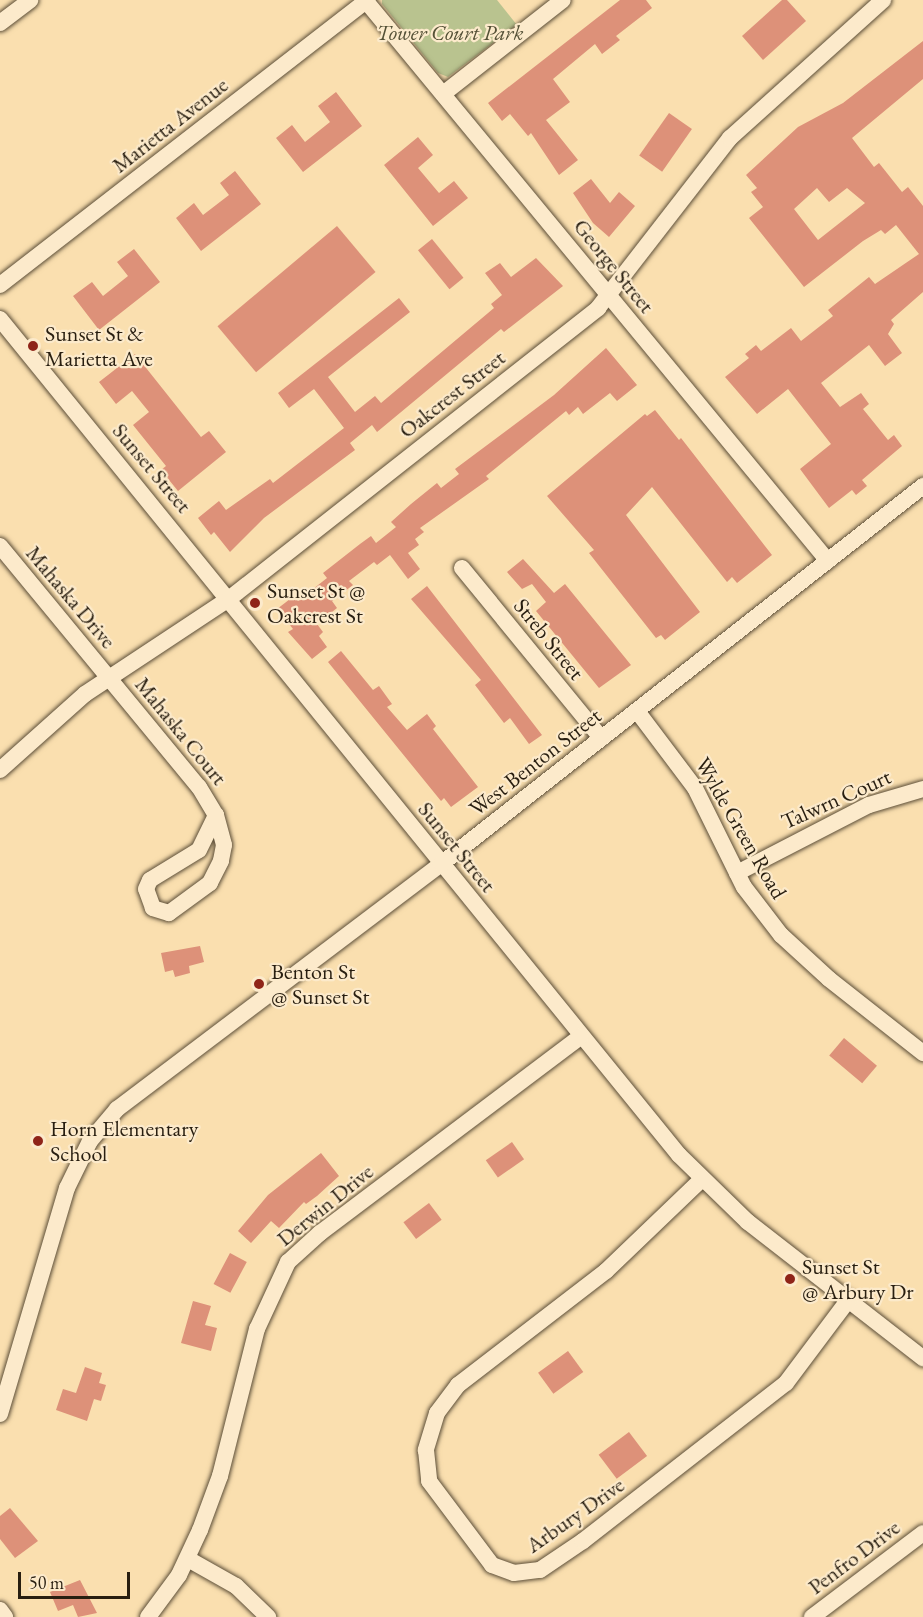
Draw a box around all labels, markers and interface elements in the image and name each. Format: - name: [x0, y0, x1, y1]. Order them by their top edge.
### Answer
- park label: Tower Court Park: [377, 20, 523, 46]
- street label: Marietta Avenue: [107, 72, 233, 178]
- street label: George Street: [568, 214, 660, 318]
- place label: Sunset St & Marietta Ave: [45, 320, 153, 372]
- marker: Sunset St & Marietta Ave: [26, 339, 40, 353]
- street label: Oakcrest Street: [394, 344, 510, 444]
- street label: Sunset Street: [107, 418, 197, 518]
- street label: Mahaska Drive: [20, 540, 122, 654]
- place label: Sunset St @ Oakcrest St: [267, 577, 365, 628]
- street label: Streb Street: [508, 593, 590, 685]
- marker: Sunset St @ Oakcrest St: [248, 596, 262, 610]
- street label: Mahaska Court: [129, 672, 233, 790]
- street label: West Benton Street: [464, 702, 606, 822]
- street label: Wylde Green Road: [690, 752, 792, 904]
- street label: Talwrn Court: [777, 763, 895, 835]
- street label: Sunset Street: [413, 796, 501, 898]
- place label: Benton St @ Sunset St: [271, 958, 369, 1010]
- marker: Benton St @ Sunset St: [252, 977, 266, 991]
- place label: Horn Elementary School: [50, 1115, 198, 1166]
- marker: Horn Elementary School: [31, 1134, 45, 1148]
- street label: Derwin Drive: [272, 1158, 378, 1252]
- place label: Sunset St @ Arbury Dr: [802, 1253, 914, 1304]
- marker: Sunset St @ Arbury Dr: [783, 1272, 797, 1286]
- street label: Arbury Drive: [521, 1472, 629, 1558]
- street label: Penfro Drive: [803, 1514, 905, 1600]
- scale bar: [21, 1560, 134, 1598]
- text: 50 m: [29, 1571, 64, 1594]

